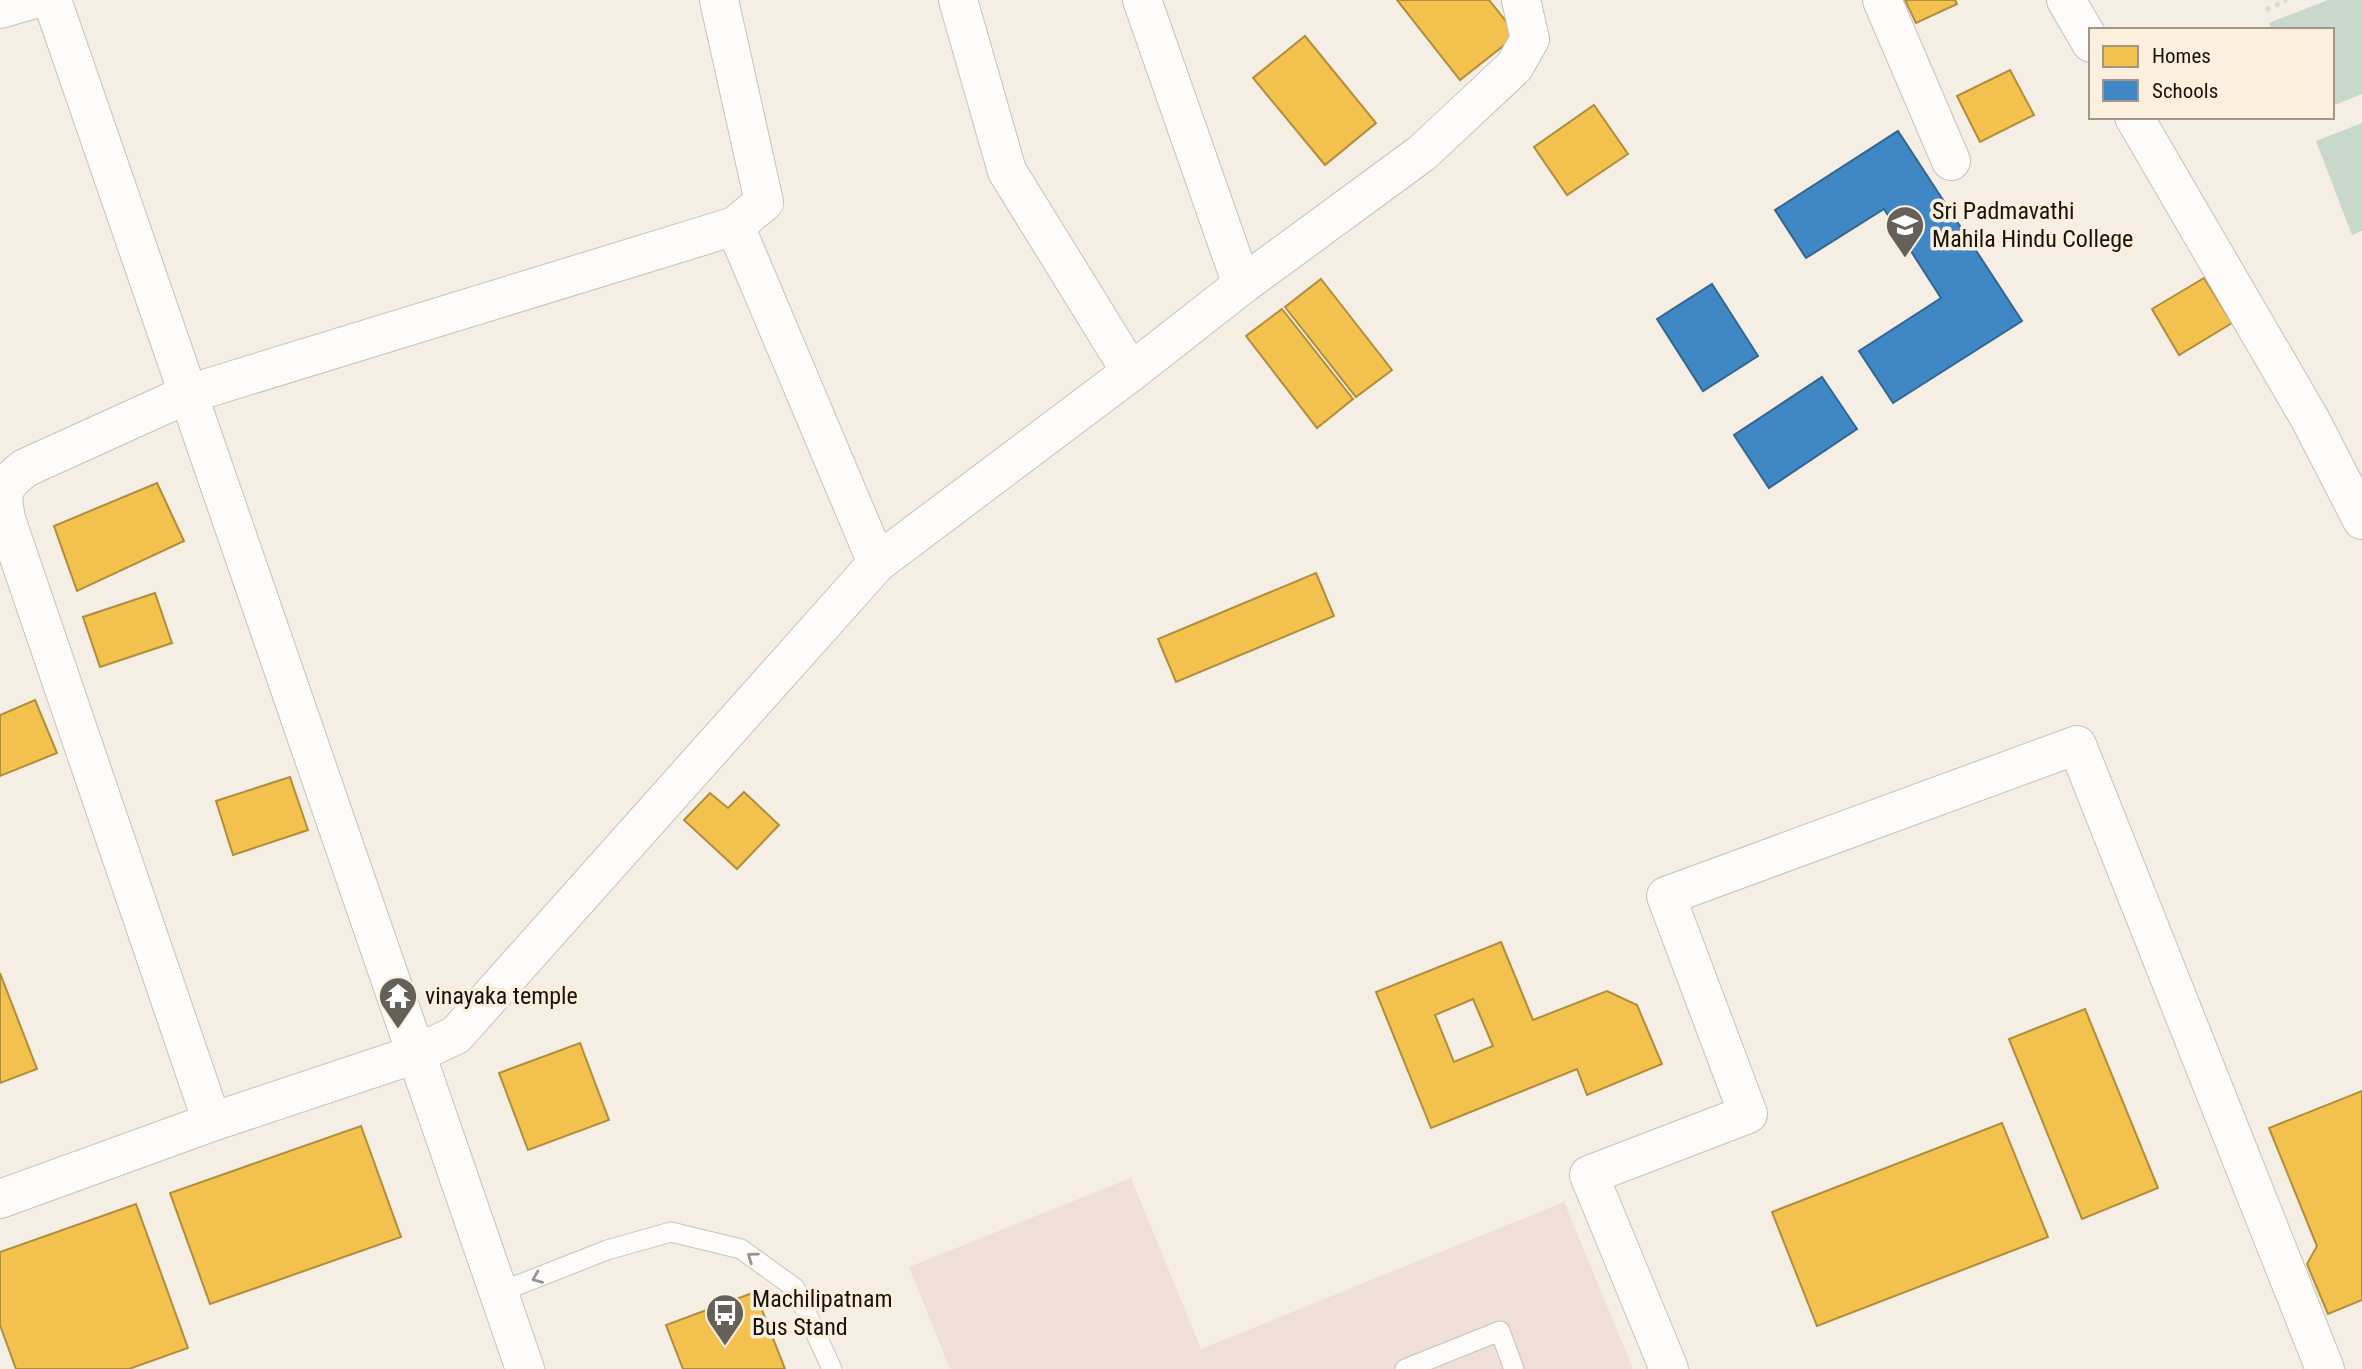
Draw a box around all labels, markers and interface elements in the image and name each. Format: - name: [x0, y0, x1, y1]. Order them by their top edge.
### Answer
- legend: [2089, 28, 2334, 119]
- text: Homes: [2152, 44, 2211, 68]
- text: Schools: [2152, 79, 2218, 103]
- place label: Sri Padmavathi Mahila Hindu College: [1932, 197, 2133, 253]
- school or university icon: Sri Padmavathi Mahila Hindu College: [1884, 204, 1926, 259]
- temple icon: vinayaka temple: [377, 975, 419, 1030]
- place label: vinayaka temple: [425, 982, 578, 1010]
- one-way arrow: [747, 1253, 760, 1265]
- one-way arrow: [531, 1269, 543, 1283]
- place label: Machilipatnam Bus Stand: [752, 1285, 892, 1341]
- bus stop icon: Machilipatnam Bus Stand: [704, 1292, 746, 1347]

